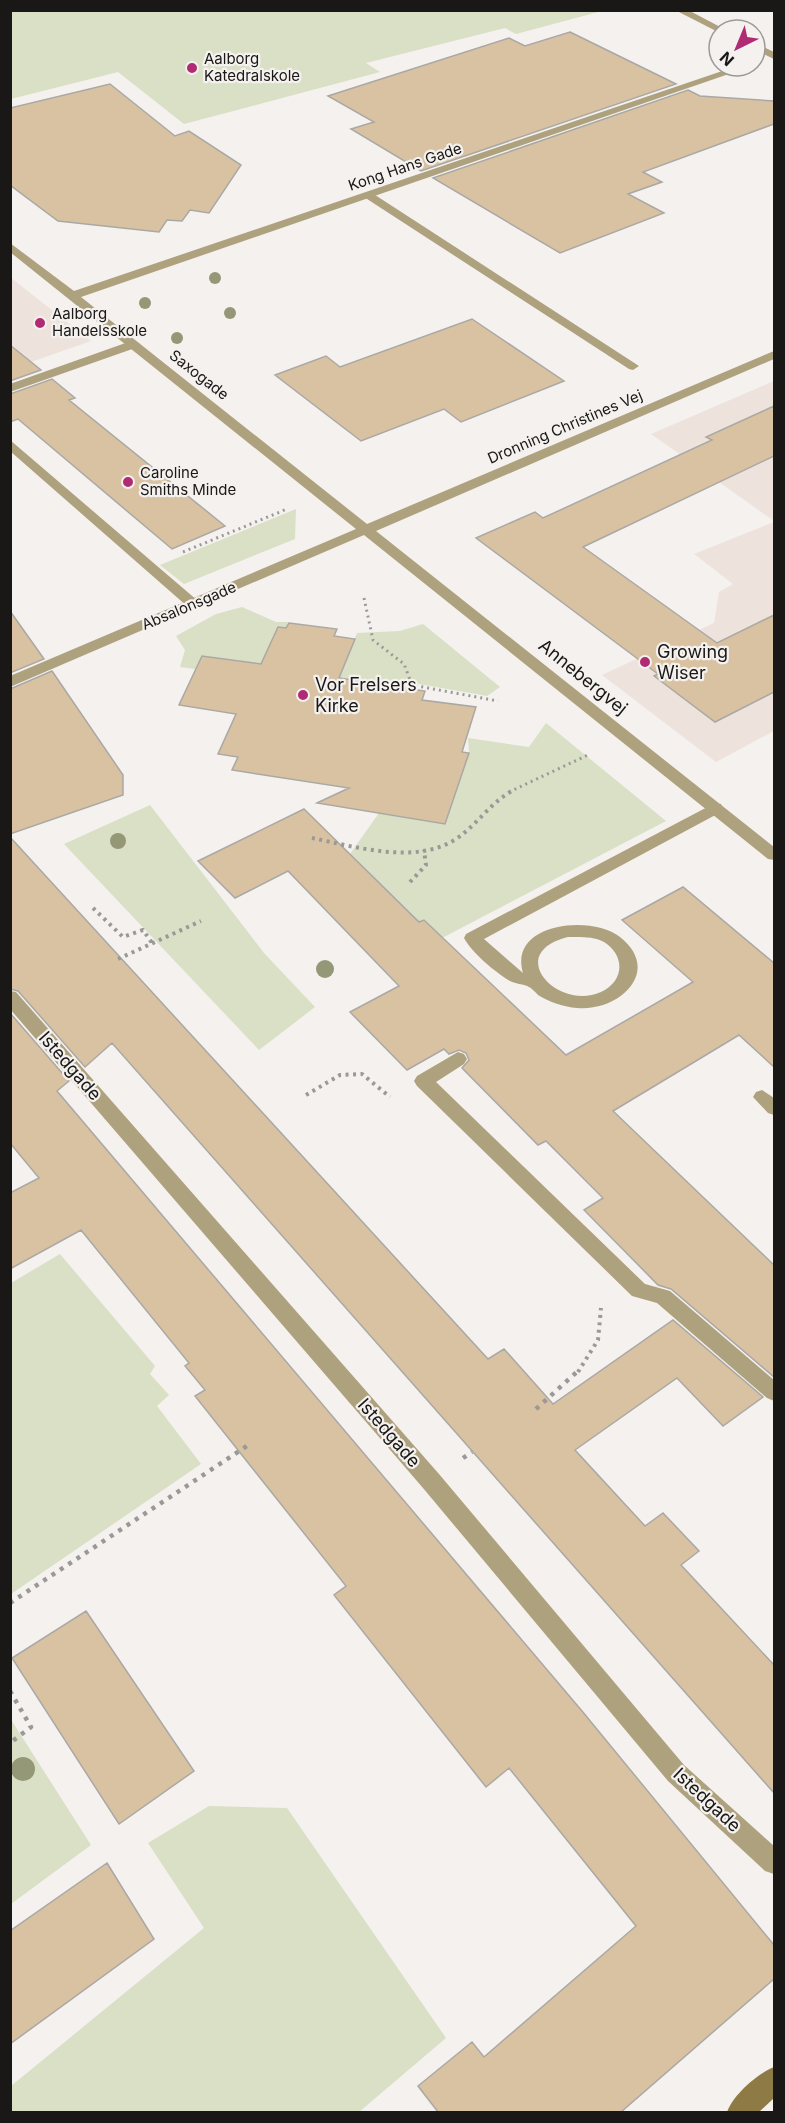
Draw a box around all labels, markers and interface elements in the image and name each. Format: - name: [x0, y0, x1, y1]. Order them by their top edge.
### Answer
- north arrow: [707, 18, 767, 78]
- text: N: [715, 47, 738, 70]
- place label: Aalborg Katedralskole: [204, 49, 300, 85]
- marker: Aalborg Katedralskole: [185, 61, 199, 75]
- street label: Kong Hans Gade: [346, 138, 464, 195]
- place label: Aalborg Handelsskole: [52, 304, 147, 340]
- marker: Aalborg Handelsskole: [33, 316, 47, 330]
- street label: Saxogade: [166, 345, 233, 404]
- street label: Dronning Christines Vej: [485, 385, 645, 468]
- place label: Caroline Smiths Minde: [140, 463, 236, 499]
- marker: Caroline Smiths Minde: [121, 475, 135, 489]
- street label: Absalonsgade: [139, 577, 239, 634]
- street label: Annebergvej: [535, 635, 632, 719]
- place label: Growing Wiser: [657, 641, 728, 683]
- marker: Growing Wiser: [638, 655, 652, 669]
- place label: Vor Frelsers Kirke: [315, 674, 417, 716]
- marker: Vor Frelsers Kirke: [296, 688, 310, 702]
- street label: Istedgade: [35, 1027, 106, 1104]
- street label: Istedgade: [354, 1394, 425, 1471]
- street label: Istedgade: [669, 1763, 745, 1836]

